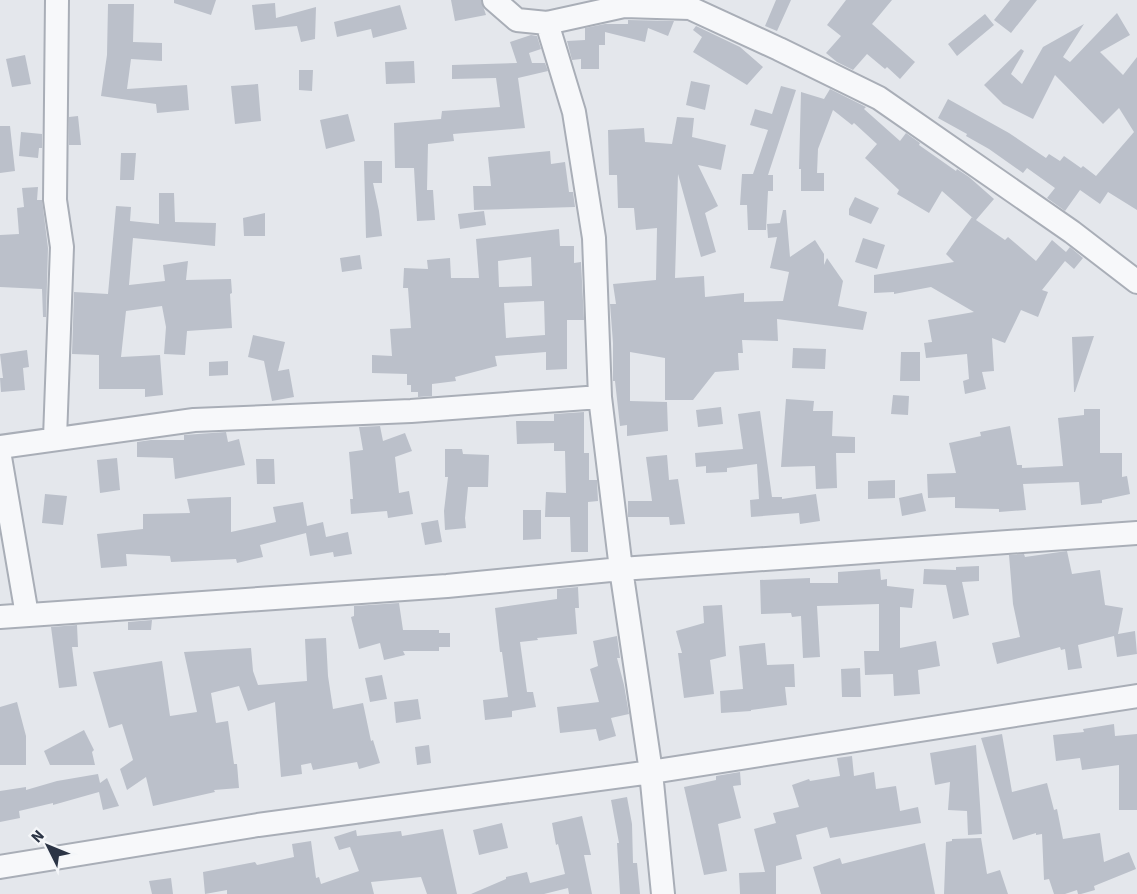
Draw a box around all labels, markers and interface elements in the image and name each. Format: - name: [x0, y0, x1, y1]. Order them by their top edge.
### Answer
- north arrow: [18, 816, 78, 876]
- text: N: [26, 825, 49, 848]

